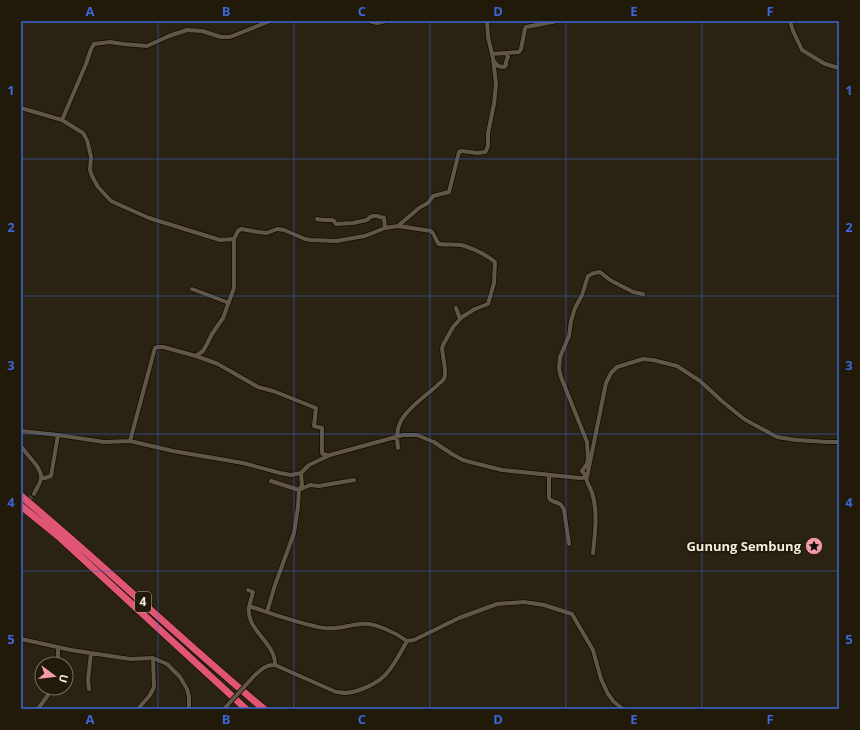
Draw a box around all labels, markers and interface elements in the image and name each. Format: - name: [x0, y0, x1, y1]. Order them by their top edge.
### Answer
- text: A: [86, 2, 95, 20]
- text: B: [222, 2, 231, 20]
- text: C: [358, 2, 366, 20]
- text: D: [493, 2, 503, 20]
- text: E: [630, 2, 638, 20]
- text: F: [766, 2, 774, 20]
- text: 1: [7, 81, 15, 99]
- text: 1: [845, 81, 853, 99]
- text: 2: [7, 218, 15, 236]
- text: 2: [845, 218, 853, 236]
- text: 3: [7, 356, 15, 374]
- text: 3: [845, 356, 853, 374]
- text: 4: [7, 493, 15, 511]
- text: 4: [845, 493, 853, 511]
- place icon: Gunung Sembung: [804, 536, 824, 556]
- place label: Gunung Sembung: [686, 537, 802, 555]
- road number: 4: [135, 592, 151, 612]
- text: 5: [7, 630, 15, 648]
- text: 5: [845, 630, 853, 648]
- north arrow: [34, 656, 74, 696]
- text: U: [56, 673, 72, 685]
- text: A: [86, 710, 95, 728]
- text: B: [222, 710, 231, 728]
- text: C: [358, 710, 366, 728]
- text: D: [493, 710, 503, 728]
- text: E: [630, 710, 638, 728]
- text: F: [766, 710, 774, 728]

